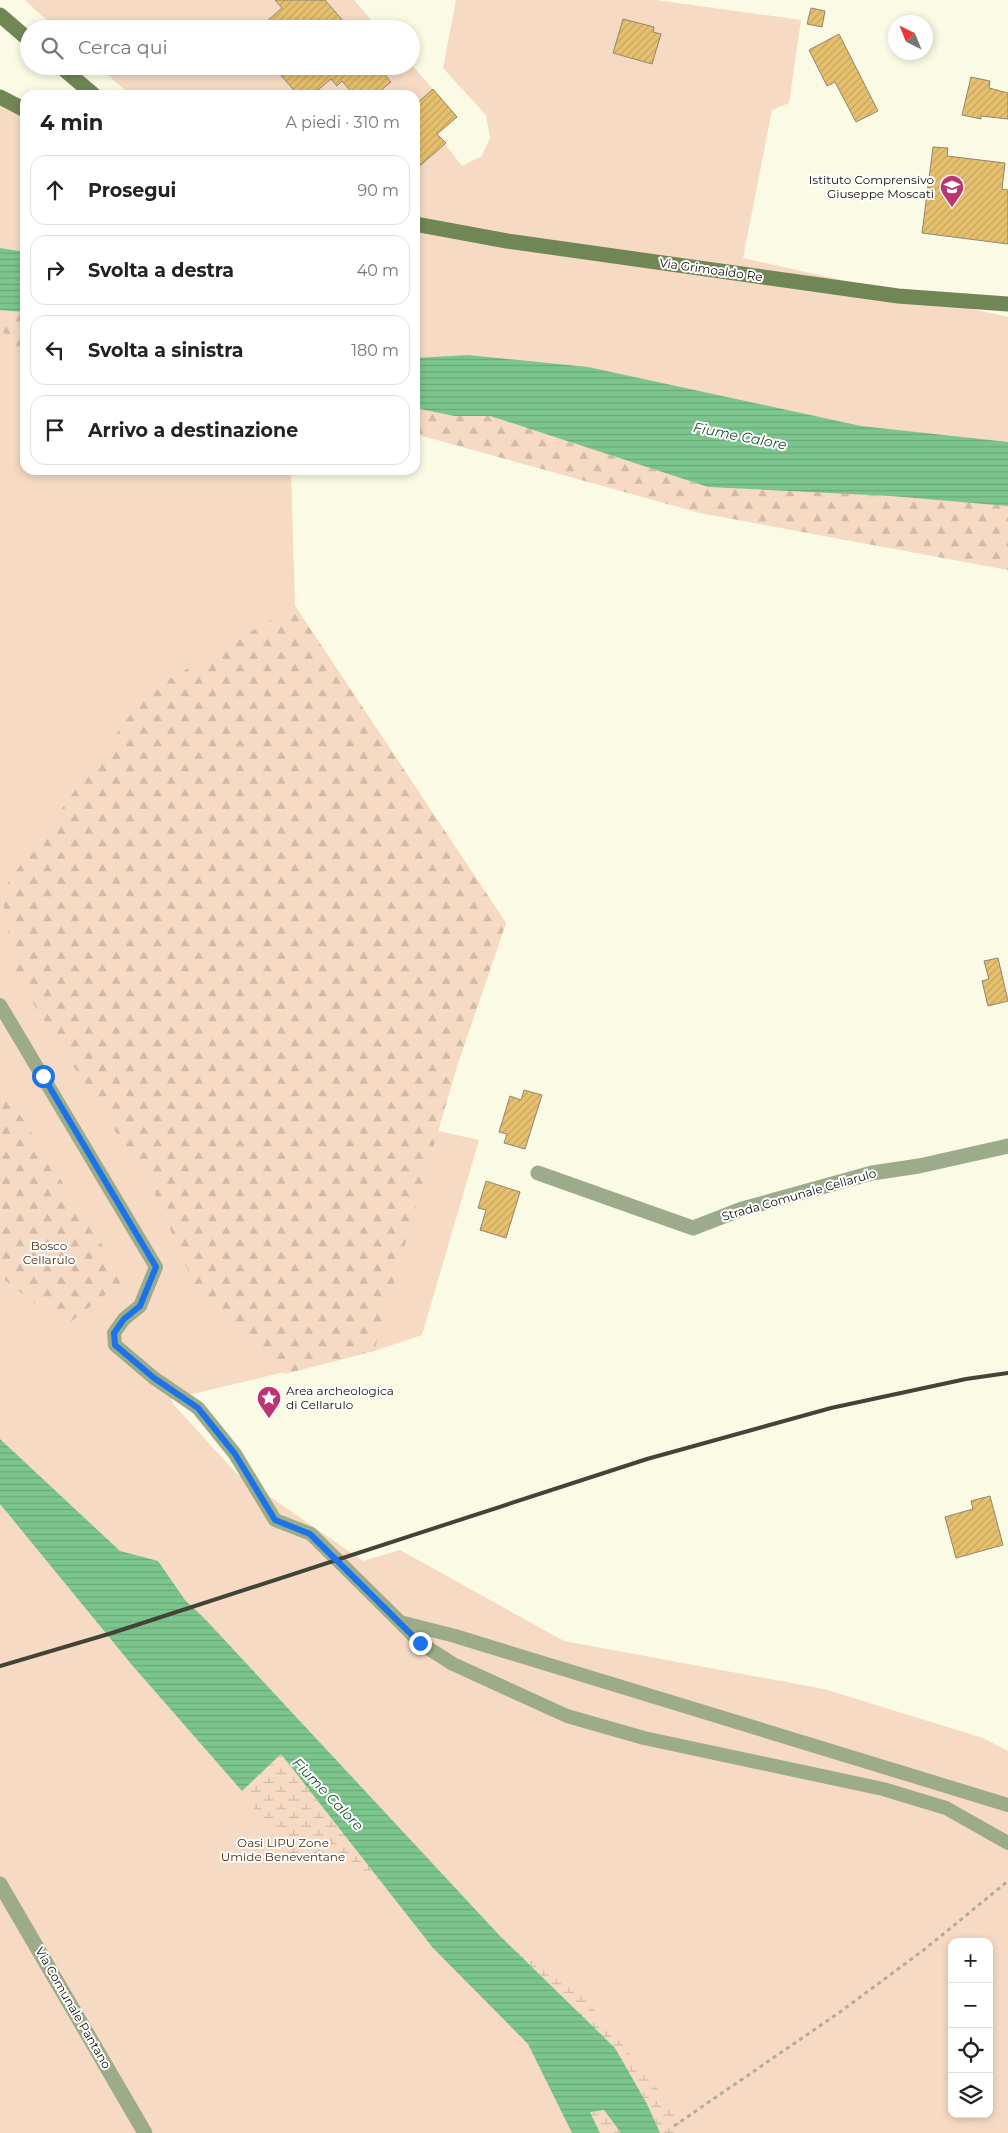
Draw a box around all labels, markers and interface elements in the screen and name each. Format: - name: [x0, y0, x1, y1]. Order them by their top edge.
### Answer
- north arrow: [888, 15, 933, 60]
- search box: [20, 20, 420, 75]
- icon: search: [38, 34, 66, 62]
- text: Cerca qui: [78, 36, 168, 59]
- text: 4 min: [40, 110, 103, 135]
- text: A piedi · 310 m: [285, 113, 400, 132]
- place label: Istituto Comprensivo Giuseppe Moscati: [809, 172, 934, 201]
- school or university icon: Istituto Comprensivo Giuseppe Moscati: [939, 174, 965, 208]
- icon: ahead: [41, 176, 69, 204]
- text: Prosegui: [88, 179, 176, 202]
- text: 90 m: [357, 181, 399, 200]
- street label: Via Grimoaldo Re: [658, 255, 764, 284]
- icon: right: [41, 256, 69, 284]
- text: Svolta a destra: [88, 259, 234, 282]
- text: 40 m: [357, 261, 399, 280]
- icon: left: [41, 336, 69, 364]
- text: Svolta a sinistra: [88, 339, 243, 362]
- text: 180 m: [351, 341, 399, 360]
- icon: arrive: [41, 416, 69, 444]
- water label: Fiume Calore: [692, 418, 788, 454]
- text: Arrivo a destinazione: [88, 419, 298, 442]
- route start: [32, 1065, 55, 1088]
- street label: Strada Comunale Cellarulo: [720, 1165, 878, 1224]
- park label: Bosco Cellarulo: [23, 1238, 75, 1267]
- place label: Area archeologica di Cellarulo: [286, 1383, 394, 1412]
- place icon: Area archeologica di Cellarulo: [256, 1385, 282, 1419]
- route end: [409, 1632, 432, 1655]
- water label: Fiume Calore: [289, 1754, 367, 1834]
- park label: Oasi LIPU Zone Umide Beneventane: [221, 1835, 345, 1864]
- map controls: [948, 1938, 993, 2118]
- button: +: [948, 1938, 993, 1983]
- street label: Via Comunale Pantano: [32, 1944, 114, 2071]
- button: −: [948, 1983, 993, 2028]
- button: locate: [948, 2028, 993, 2073]
- button: layers: [948, 2073, 993, 2118]

